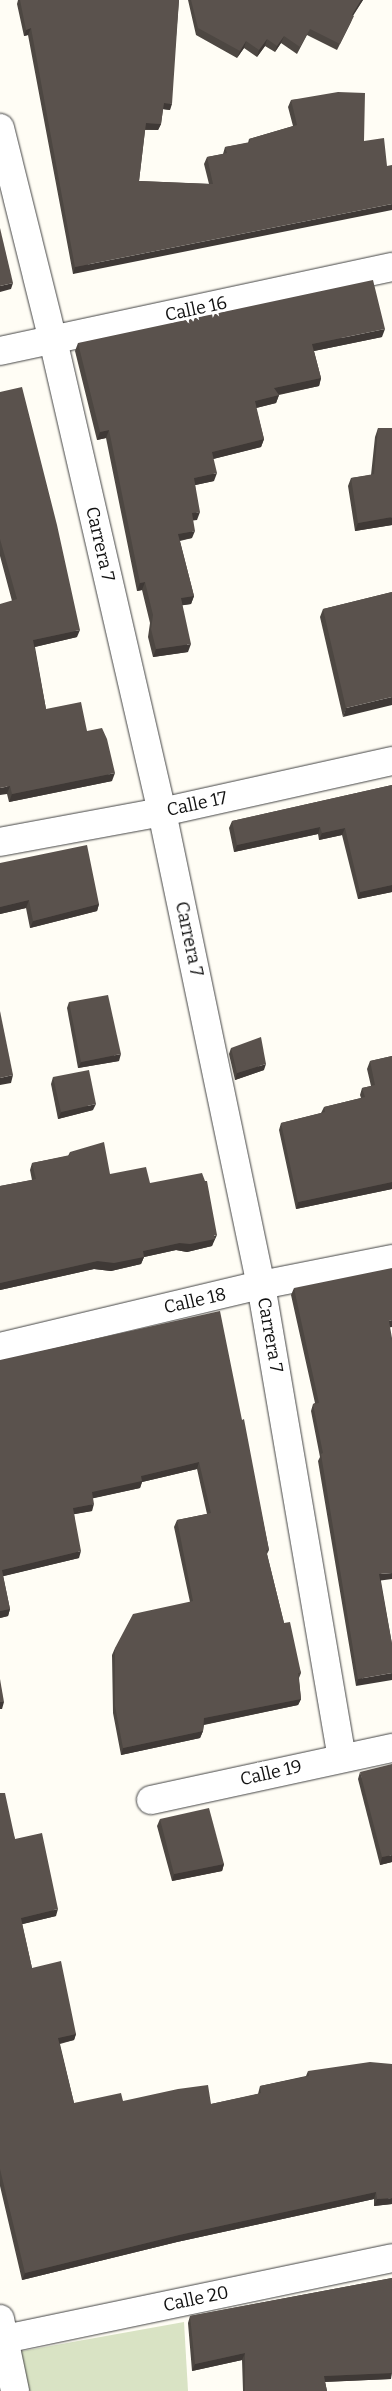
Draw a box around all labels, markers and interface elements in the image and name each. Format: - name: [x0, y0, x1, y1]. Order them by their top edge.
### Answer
- street label: Calle 16: [163, 292, 229, 326]
- street label: Carrera 7: [81, 505, 119, 583]
- street label: Calle 17: [165, 787, 229, 821]
- street label: Carrera 7: [171, 900, 207, 978]
- street label: Calle 18: [162, 1283, 228, 1319]
- street label: Carrera 7: [253, 1296, 287, 1374]
- street label: Calle 19: [238, 1755, 304, 1791]
- street label: Calle 20: [161, 2282, 231, 2316]

